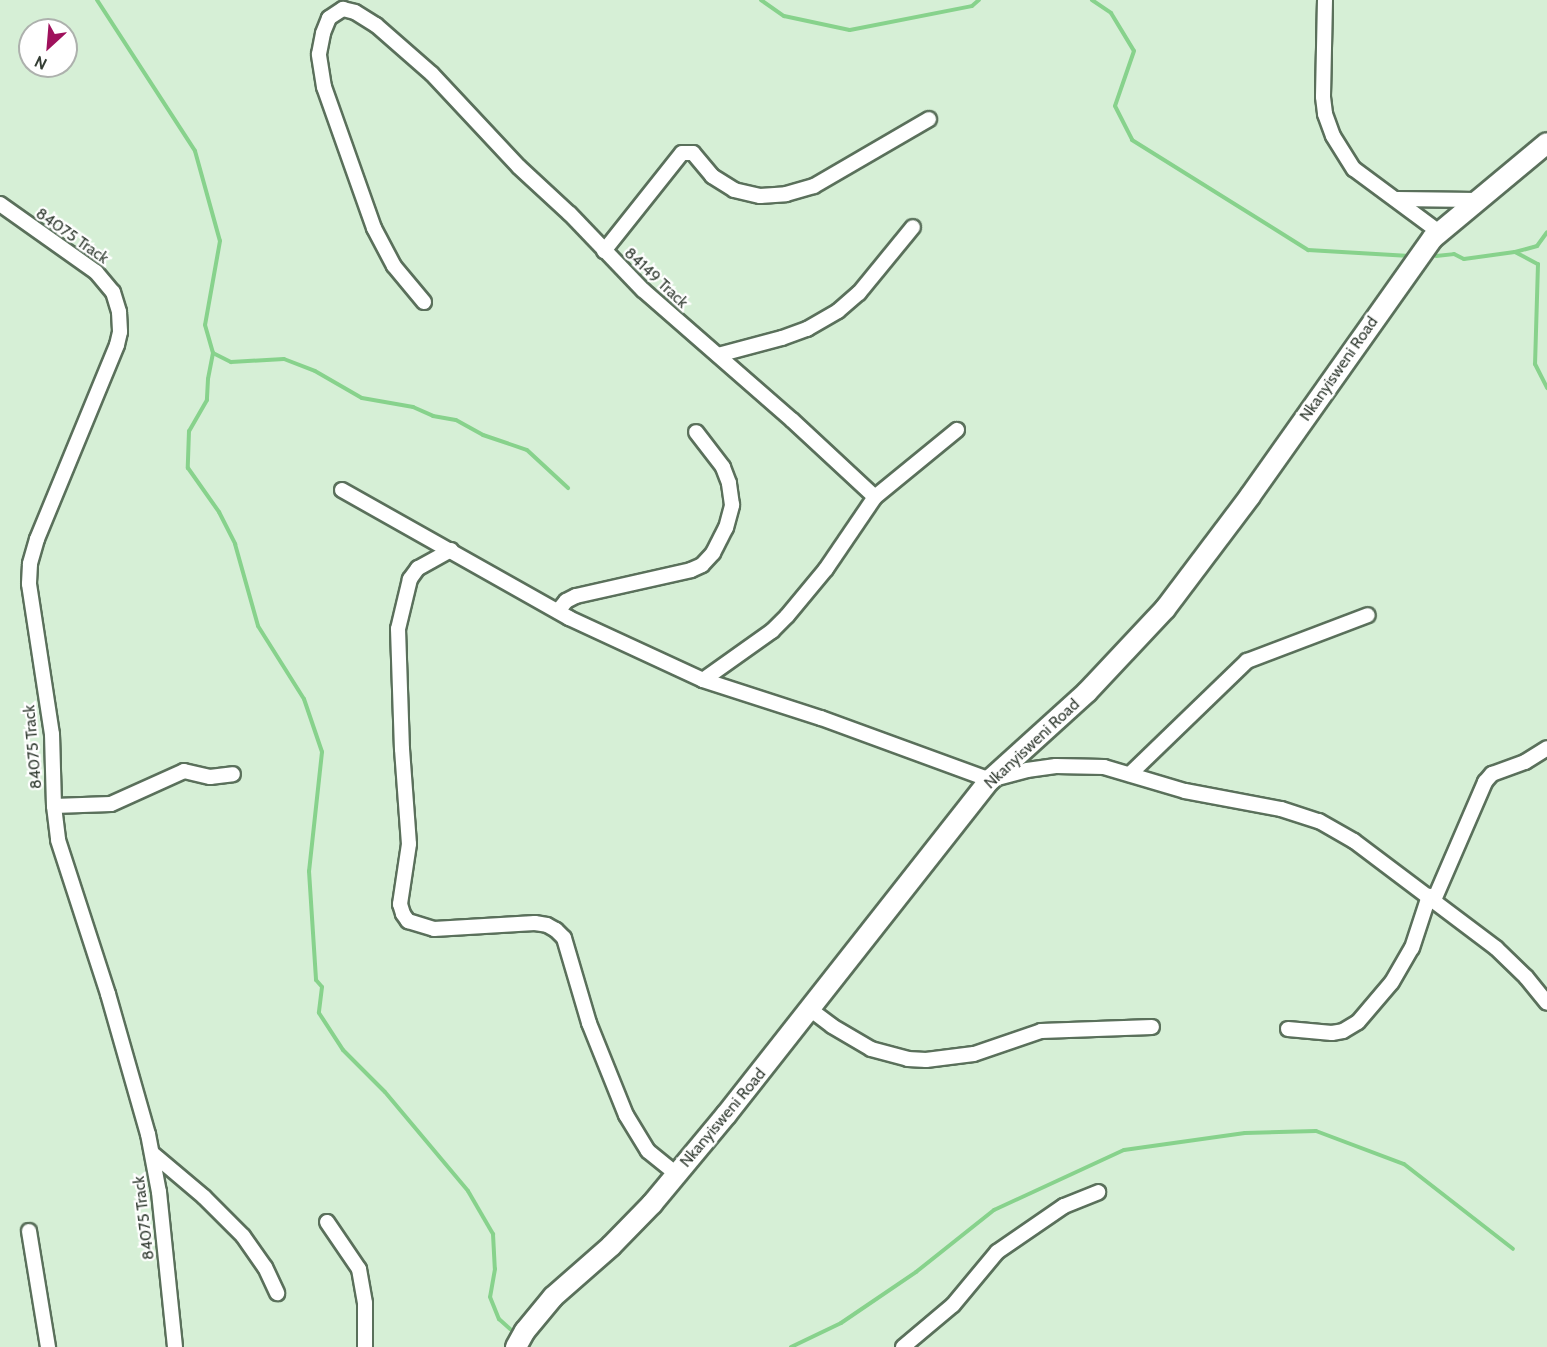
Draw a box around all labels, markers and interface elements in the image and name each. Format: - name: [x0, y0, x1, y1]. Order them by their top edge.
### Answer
- north arrow: [18, 18, 78, 78]
- text: N: [32, 52, 50, 74]
- street label: 84075 Track: [32, 204, 112, 268]
- street label: 84149 Track: [620, 244, 692, 312]
- street label: Nkanyisweni Road: [1296, 313, 1382, 425]
- street label: Nkanyisweni Road: [980, 695, 1084, 793]
- street label: 84075 Track: [20, 704, 46, 790]
- street label: Nkanyisweni Road: [676, 1065, 770, 1171]
- street label: 84075 Track: [129, 1175, 159, 1261]

